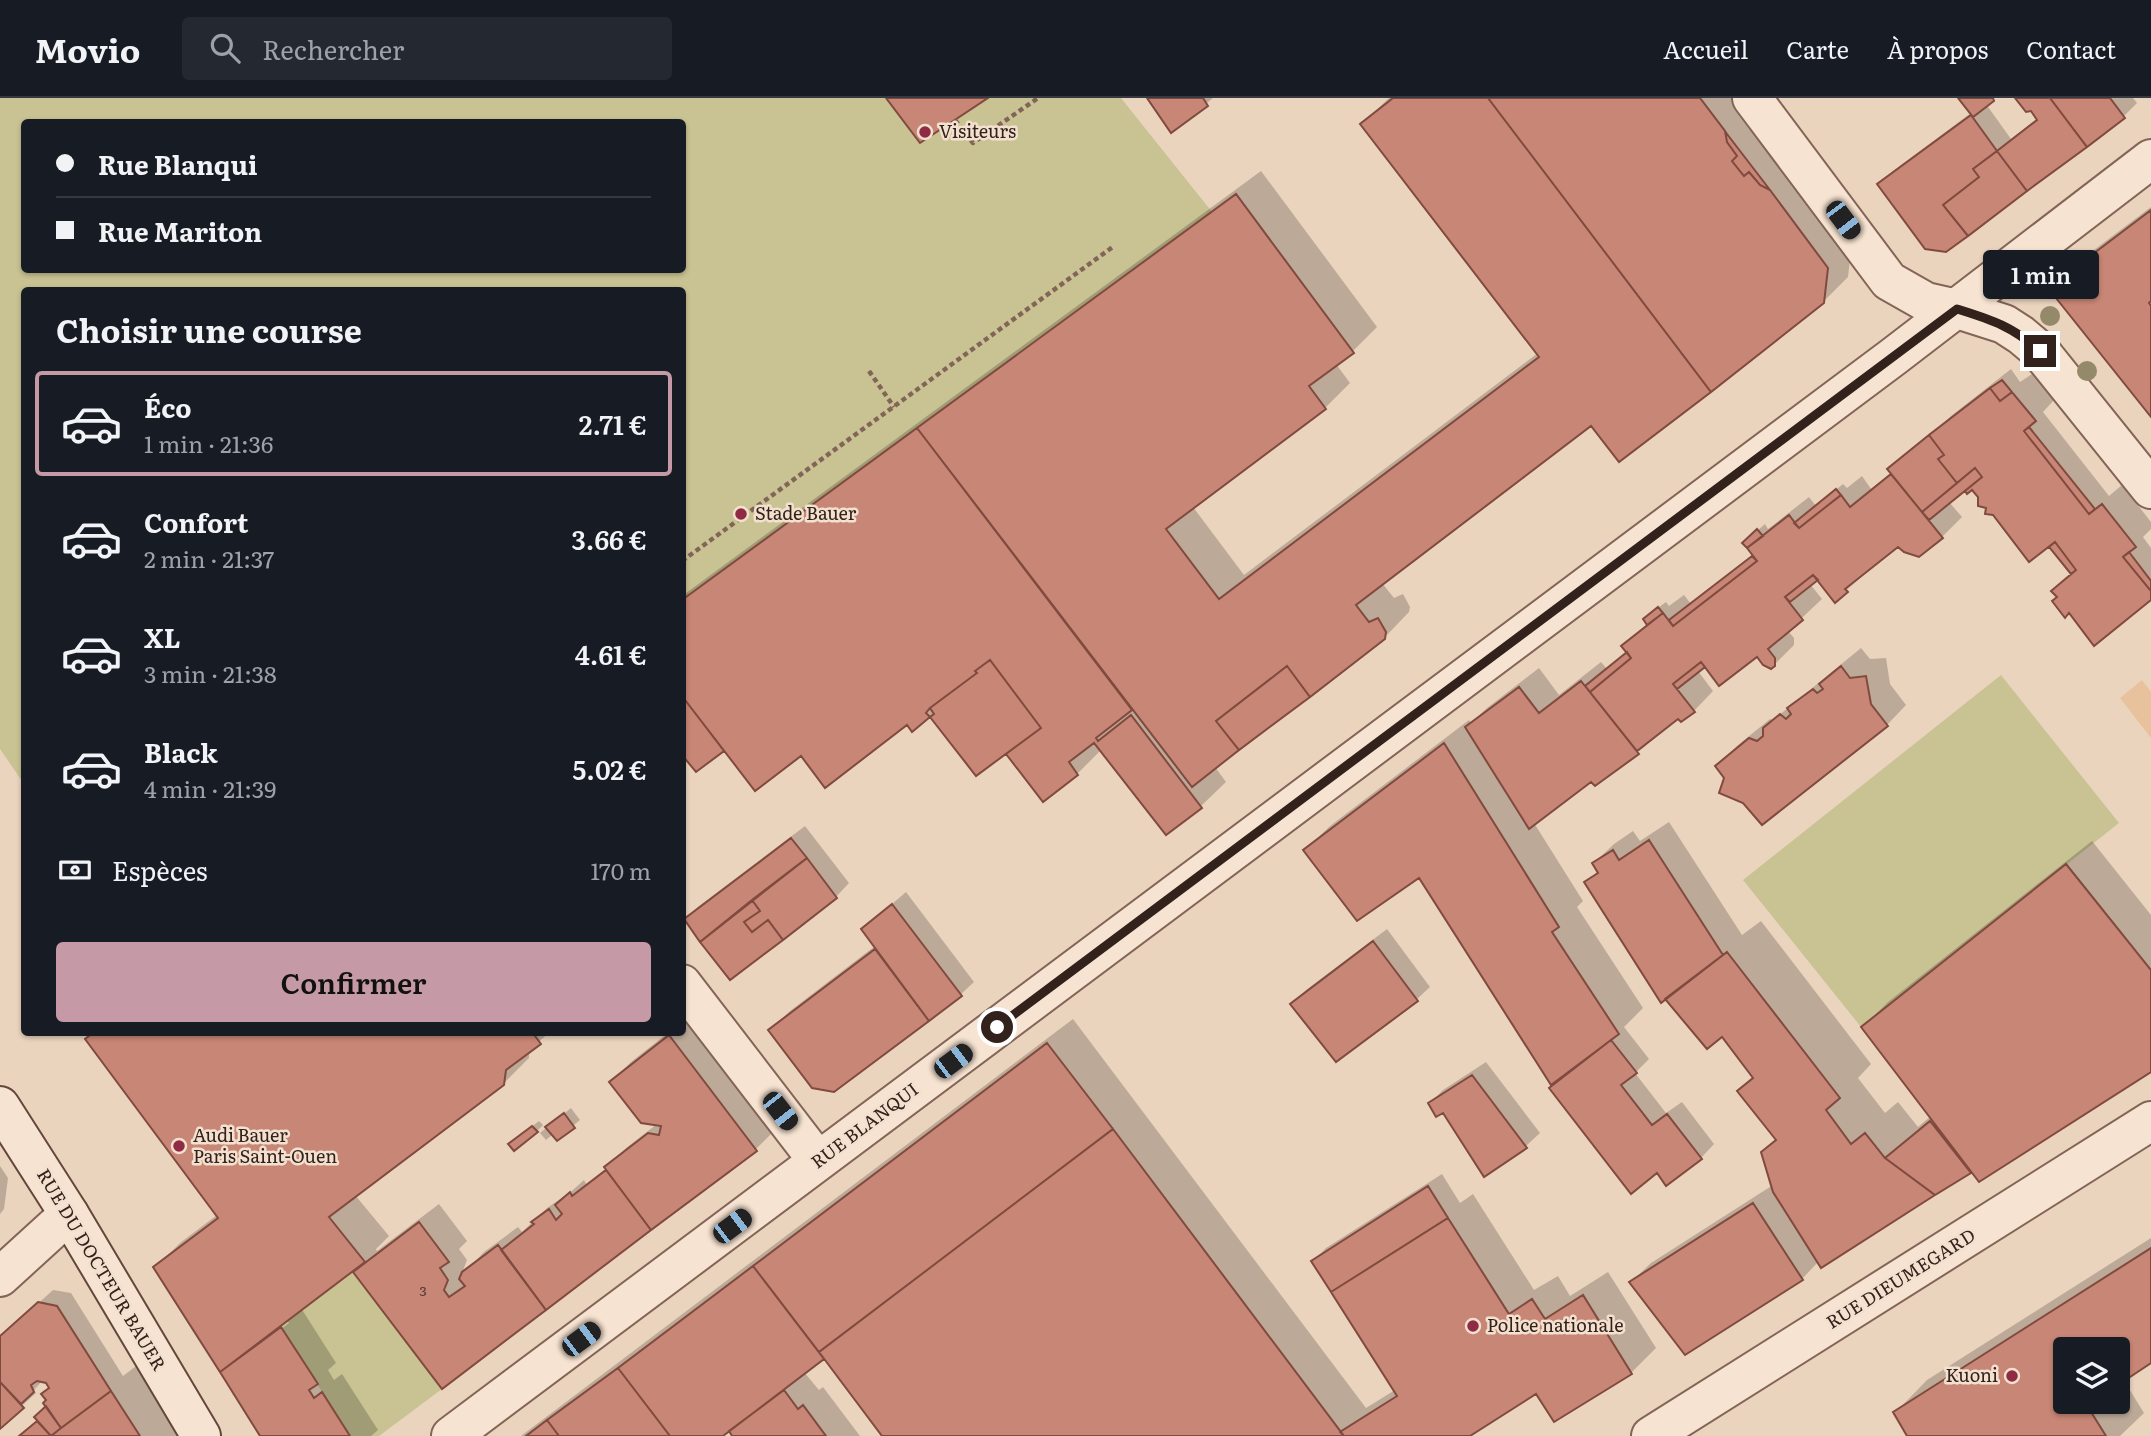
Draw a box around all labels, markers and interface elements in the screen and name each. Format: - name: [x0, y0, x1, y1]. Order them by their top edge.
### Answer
- search box: [182, 17, 672, 80]
- text: Movio: [35, 24, 140, 73]
- icon: search: [206, 29, 244, 67]
- text: Rechercher: [262, 29, 404, 68]
- text: Accueil: [1663, 31, 1748, 66]
- text: Carte: [1786, 31, 1849, 66]
- text: À propos: [1887, 31, 1988, 66]
- text: Contact: [2026, 31, 2116, 66]
- place label: Visiteurs: [939, 117, 1016, 144]
- marker: Visiteurs: [917, 124, 933, 140]
- text: Rue Blanqui: [98, 144, 257, 183]
- car: [1822, 197, 1865, 243]
- text: Rue Mariton: [98, 211, 262, 250]
- callout: 1 min: [1982, 250, 2098, 299]
- text: 1 min: [2011, 257, 2071, 291]
- text: Choisir une course: [56, 305, 362, 353]
- route end: [2024, 335, 2056, 367]
- text: Éco: [144, 387, 192, 426]
- icon: car: [60, 392, 123, 455]
- text: 2.71 €: [579, 404, 647, 443]
- text: 1 min · 21:36: [144, 426, 273, 460]
- place label: Stade Bauer: [755, 499, 857, 526]
- text: Confort: [144, 502, 248, 541]
- marker: Stade Bauer: [733, 506, 749, 522]
- icon: car: [60, 507, 123, 570]
- text: 3.66 €: [571, 519, 647, 558]
- text: 2 min · 21:37: [144, 541, 274, 575]
- text: XL: [144, 617, 181, 656]
- icon: car: [60, 622, 123, 685]
- text: 4.61 €: [575, 634, 647, 673]
- text: 3 min · 21:38: [144, 656, 277, 690]
- text: Black: [144, 732, 218, 771]
- icon: car: [60, 737, 123, 800]
- text: 5.02 €: [573, 749, 647, 788]
- text: 4 min · 21:39: [144, 771, 276, 805]
- text: Espèces: [112, 850, 208, 889]
- icon: cash: [56, 851, 94, 889]
- text: 170 m: [590, 853, 651, 887]
- button: Confirmer: [56, 942, 651, 1022]
- route start: [981, 1011, 1013, 1043]
- car: [930, 1040, 977, 1082]
- street label: RUE BLANQUI: [805, 1075, 924, 1174]
- car: [759, 1088, 802, 1134]
- place label: Audi Bauer Paris Saint-Ouen: [193, 1121, 337, 1169]
- marker: Audi Bauer Paris Saint-Ouen: [171, 1138, 187, 1154]
- street label: RUE DU DOCTEUR BAUER: [31, 1163, 173, 1375]
- car: [709, 1205, 756, 1247]
- street label: RUE DIEUMEGARD: [1820, 1221, 1980, 1335]
- house number: 3: [419, 1280, 427, 1300]
- place label: Police nationale: [1487, 1311, 1624, 1338]
- car: [558, 1318, 605, 1360]
- marker: Police nationale: [1465, 1318, 1481, 1334]
- map controls: [2053, 1337, 2130, 1414]
- button: layers: [2053, 1337, 2130, 1414]
- place label: Kuoni: [1946, 1361, 1998, 1388]
- marker: Kuoni: [2004, 1368, 2020, 1384]

